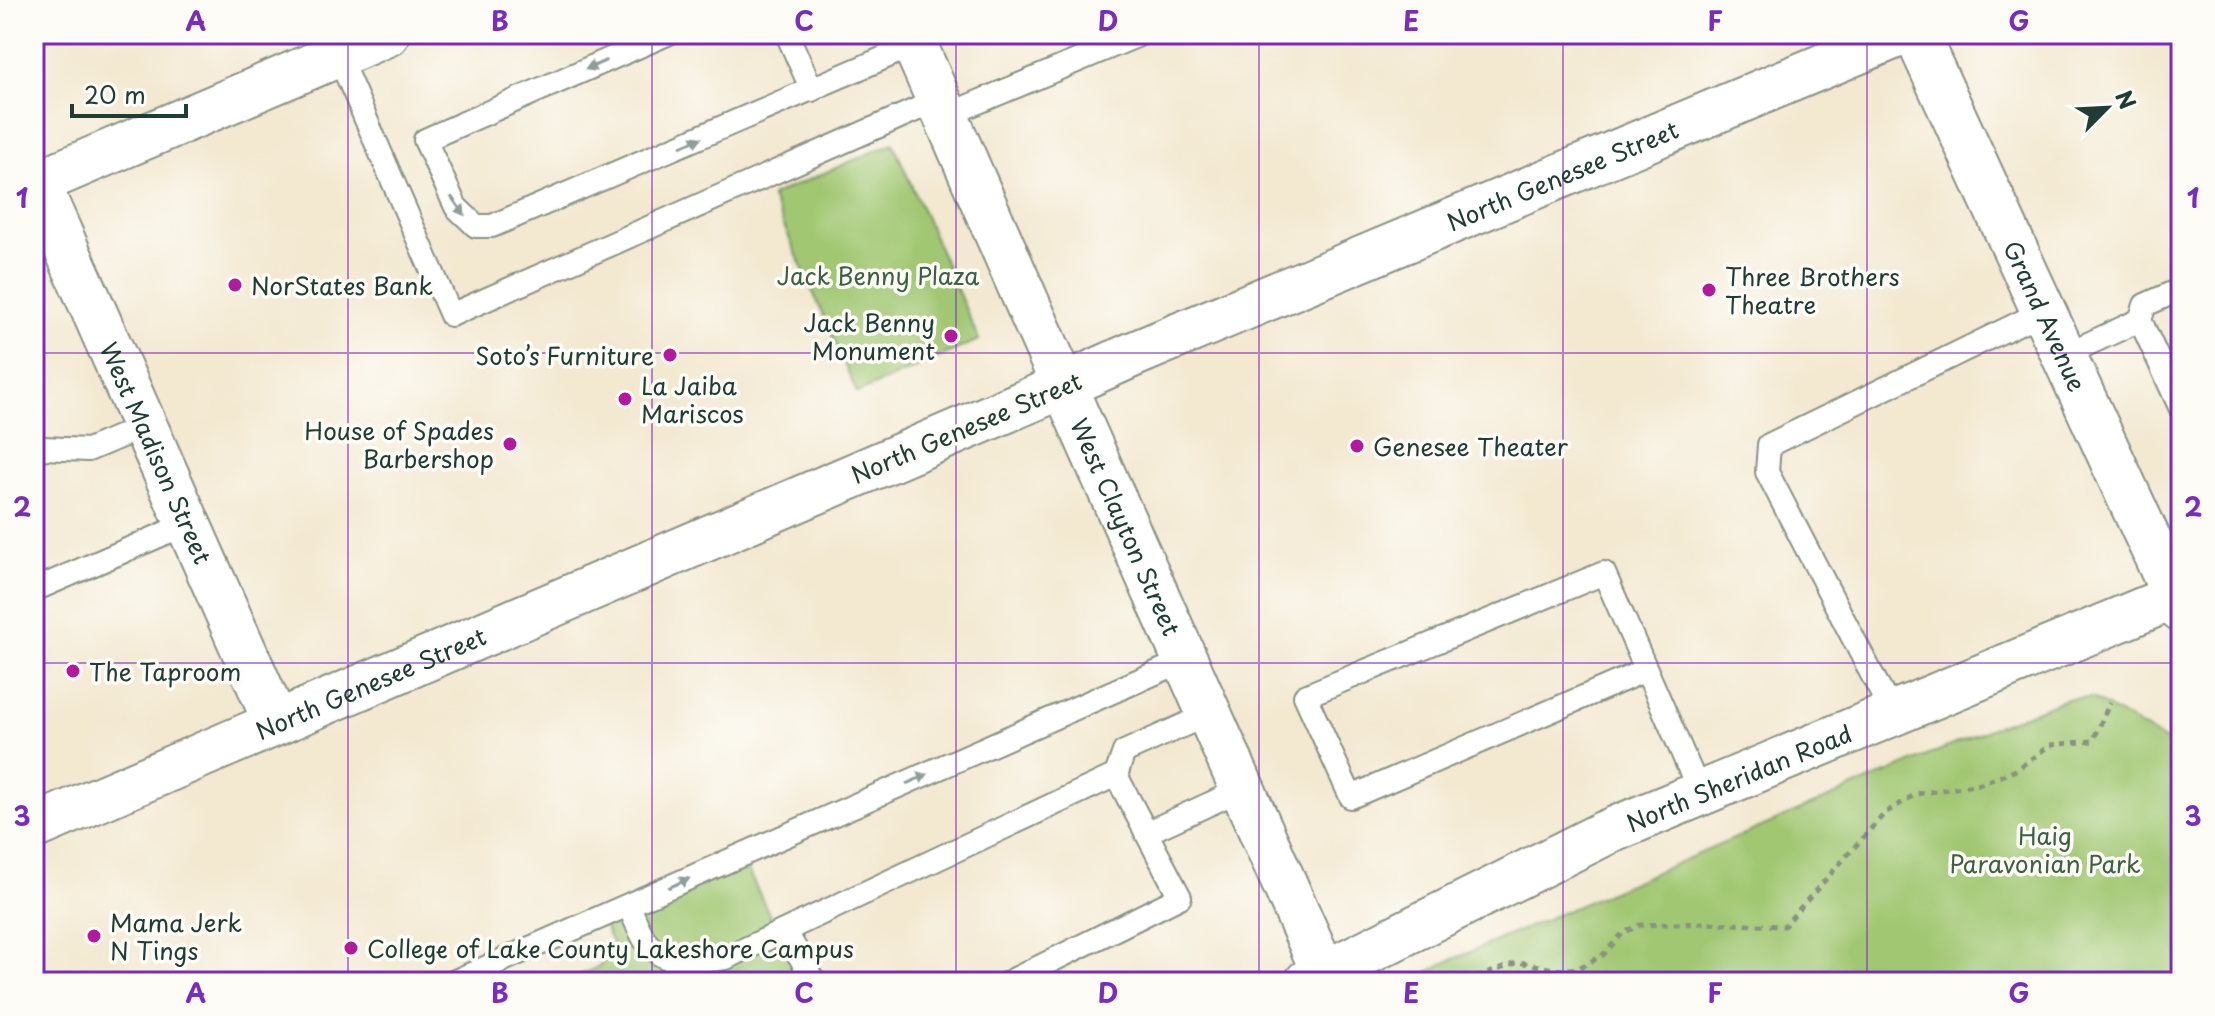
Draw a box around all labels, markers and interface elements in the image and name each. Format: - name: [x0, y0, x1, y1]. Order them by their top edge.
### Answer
- text: A: [186, 1, 206, 40]
- text: B: [491, 1, 509, 40]
- text: C: [794, 1, 814, 40]
- text: D: [1098, 1, 1118, 40]
- text: E: [1403, 1, 1419, 40]
- text: F: [1707, 1, 1723, 40]
- text: G: [2008, 1, 2030, 40]
- one-way arrow: [584, 59, 608, 72]
- scale bar: [72, 68, 186, 118]
- north arrow: [2067, 68, 2147, 148]
- text: 20 m: [84, 76, 146, 112]
- text: N: [2108, 85, 2145, 114]
- street label: North Genesee Street: [1441, 111, 1684, 239]
- one-way arrow: [679, 135, 703, 148]
- text: 1: [16, 178, 28, 217]
- text: 1: [2187, 178, 2199, 217]
- one-way arrow: [450, 195, 465, 216]
- street label: Grand Avenue: [1995, 234, 2096, 397]
- park label: Jack Benny Plaza: [777, 257, 979, 293]
- place label: Three Brothers Theatre: [1725, 258, 1900, 322]
- place label: NorStates Bank: [251, 267, 433, 303]
- marker: NorStates Bank: [226, 276, 244, 294]
- marker: Three Brothers Theatre: [1700, 281, 1718, 299]
- place label: Jack Benny Monument: [803, 304, 935, 368]
- marker: Jack Benny Monument: [942, 327, 960, 345]
- street label: West Madison Street: [92, 336, 222, 570]
- place label: Soto’s Furniture: [475, 337, 654, 373]
- marker: Soto’s Furniture: [661, 346, 679, 364]
- street label: North Genesee Street: [845, 362, 1087, 492]
- place label: La Jaiba Mariscos: [641, 367, 744, 431]
- marker: La Jaiba Mariscos: [616, 390, 634, 408]
- place label: House of Spades Barbershop: [304, 412, 494, 476]
- street label: West Clayton Street: [1062, 412, 1190, 641]
- place label: Genesee Theater: [1373, 428, 1569, 464]
- marker: House of Spades Barbershop: [501, 435, 519, 453]
- marker: Genesee Theater: [1348, 437, 1366, 455]
- text: 2: [13, 487, 31, 526]
- text: 2: [2184, 487, 2202, 526]
- street label: North Genesee Street: [249, 617, 492, 748]
- place label: The Taproom: [89, 653, 241, 689]
- marker: The Taproom: [64, 662, 82, 680]
- street label: North Sheridan Road: [1620, 715, 1857, 840]
- one-way arrow: [905, 772, 929, 786]
- text: 3: [13, 796, 31, 835]
- text: 3: [2184, 796, 2202, 835]
- park label: Haig Paravonian Park: [1949, 817, 2141, 881]
- one-way arrow: [667, 877, 690, 890]
- place label: Mama Jerk N Tings: [110, 904, 242, 968]
- marker: Mama Jerk N Tings: [85, 927, 103, 945]
- place label: College of Lake County Lakeshore Campus: [367, 930, 854, 966]
- marker: College of Lake County Lakeshore Campus: [342, 939, 360, 957]
- text: A: [186, 973, 206, 1012]
- text: B: [491, 973, 509, 1012]
- text: C: [794, 973, 814, 1012]
- text: D: [1098, 973, 1118, 1012]
- text: E: [1403, 973, 1419, 1012]
- text: F: [1707, 973, 1723, 1012]
- text: G: [2008, 973, 2030, 1012]

